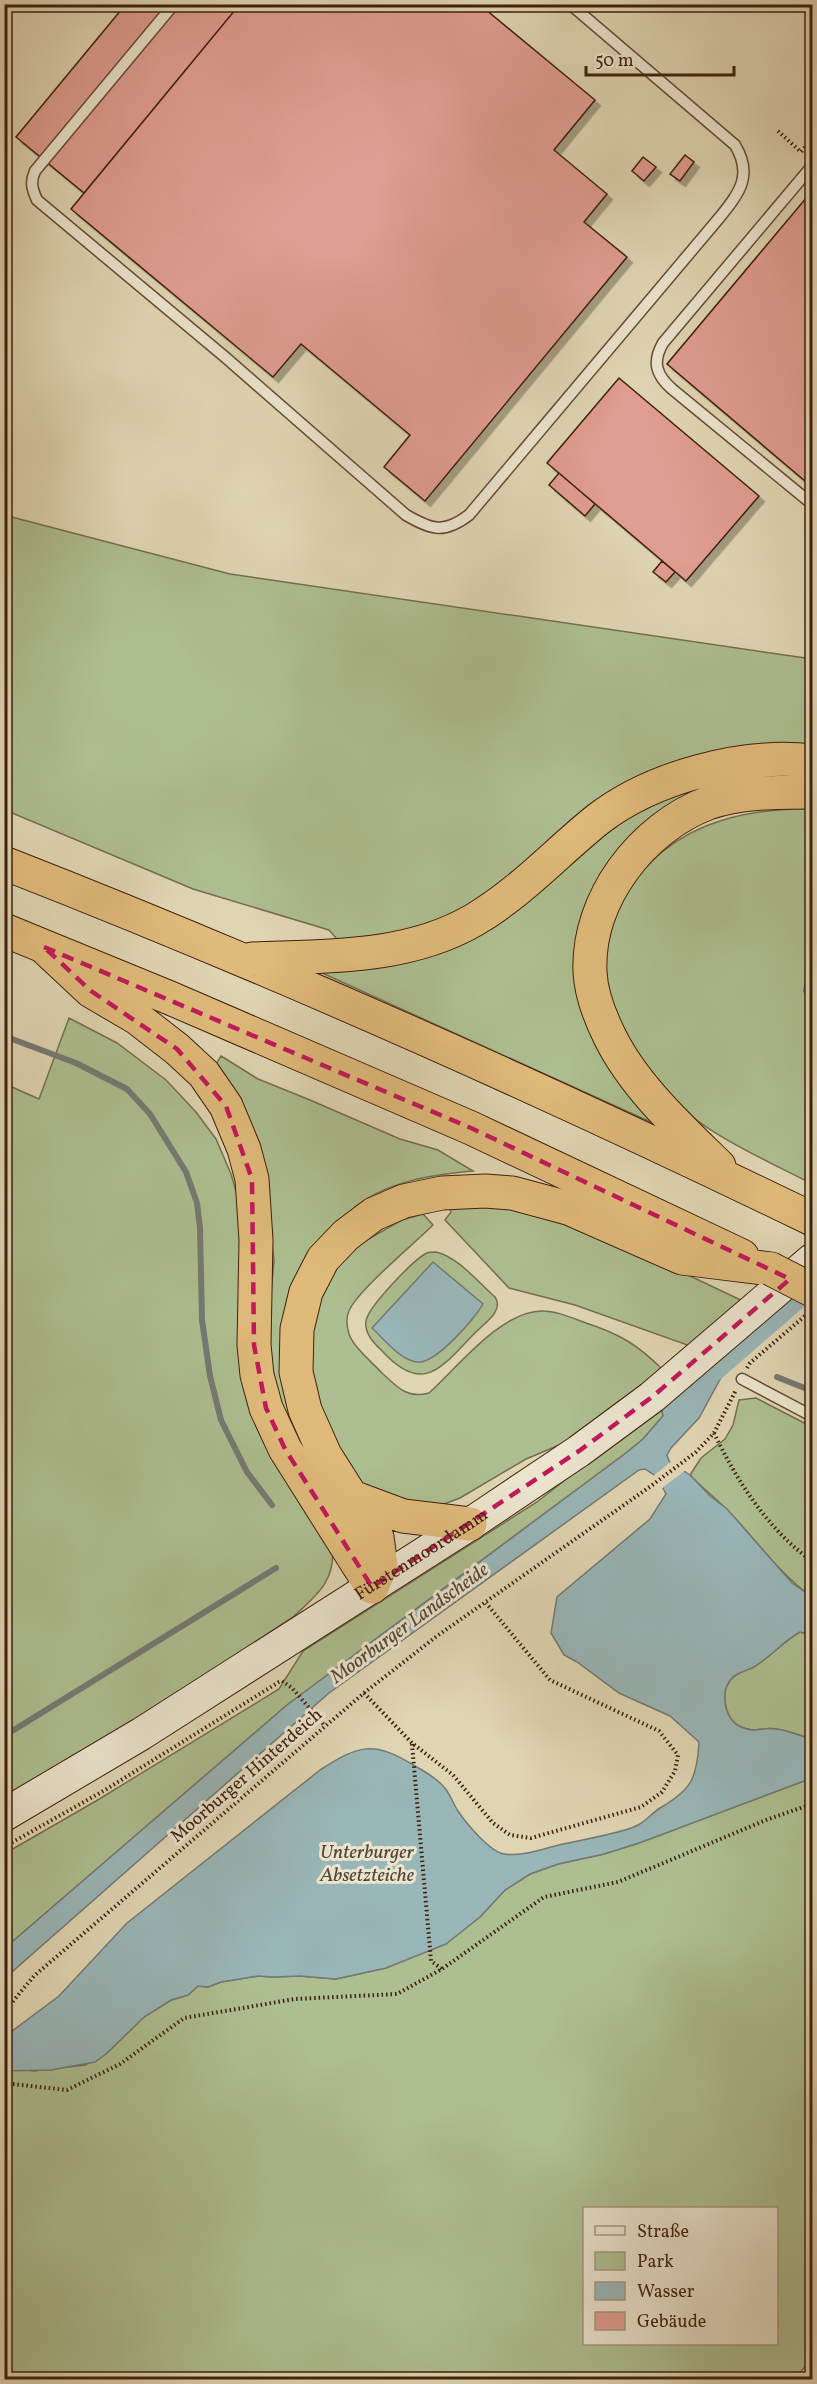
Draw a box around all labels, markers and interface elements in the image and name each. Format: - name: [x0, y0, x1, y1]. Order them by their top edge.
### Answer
- scale bar: [586, 39, 734, 77]
- text: 50 m: [595, 49, 634, 74]
- street label: Fürstenmoordamm: [350, 1503, 493, 1607]
- water label: Moorburger Landscheide: [324, 1556, 496, 1692]
- street label: Moorburger Hinterdeich: [166, 1703, 329, 1849]
- water label: Unterburger Absetzteiche: [319, 1839, 415, 1890]
- legend: [583, 2207, 778, 2345]
- text: Straße: [637, 2220, 689, 2245]
- text: Park: [637, 2250, 674, 2275]
- text: Wasser: [637, 2280, 695, 2305]
- text: Gebäude: [637, 2310, 706, 2335]

